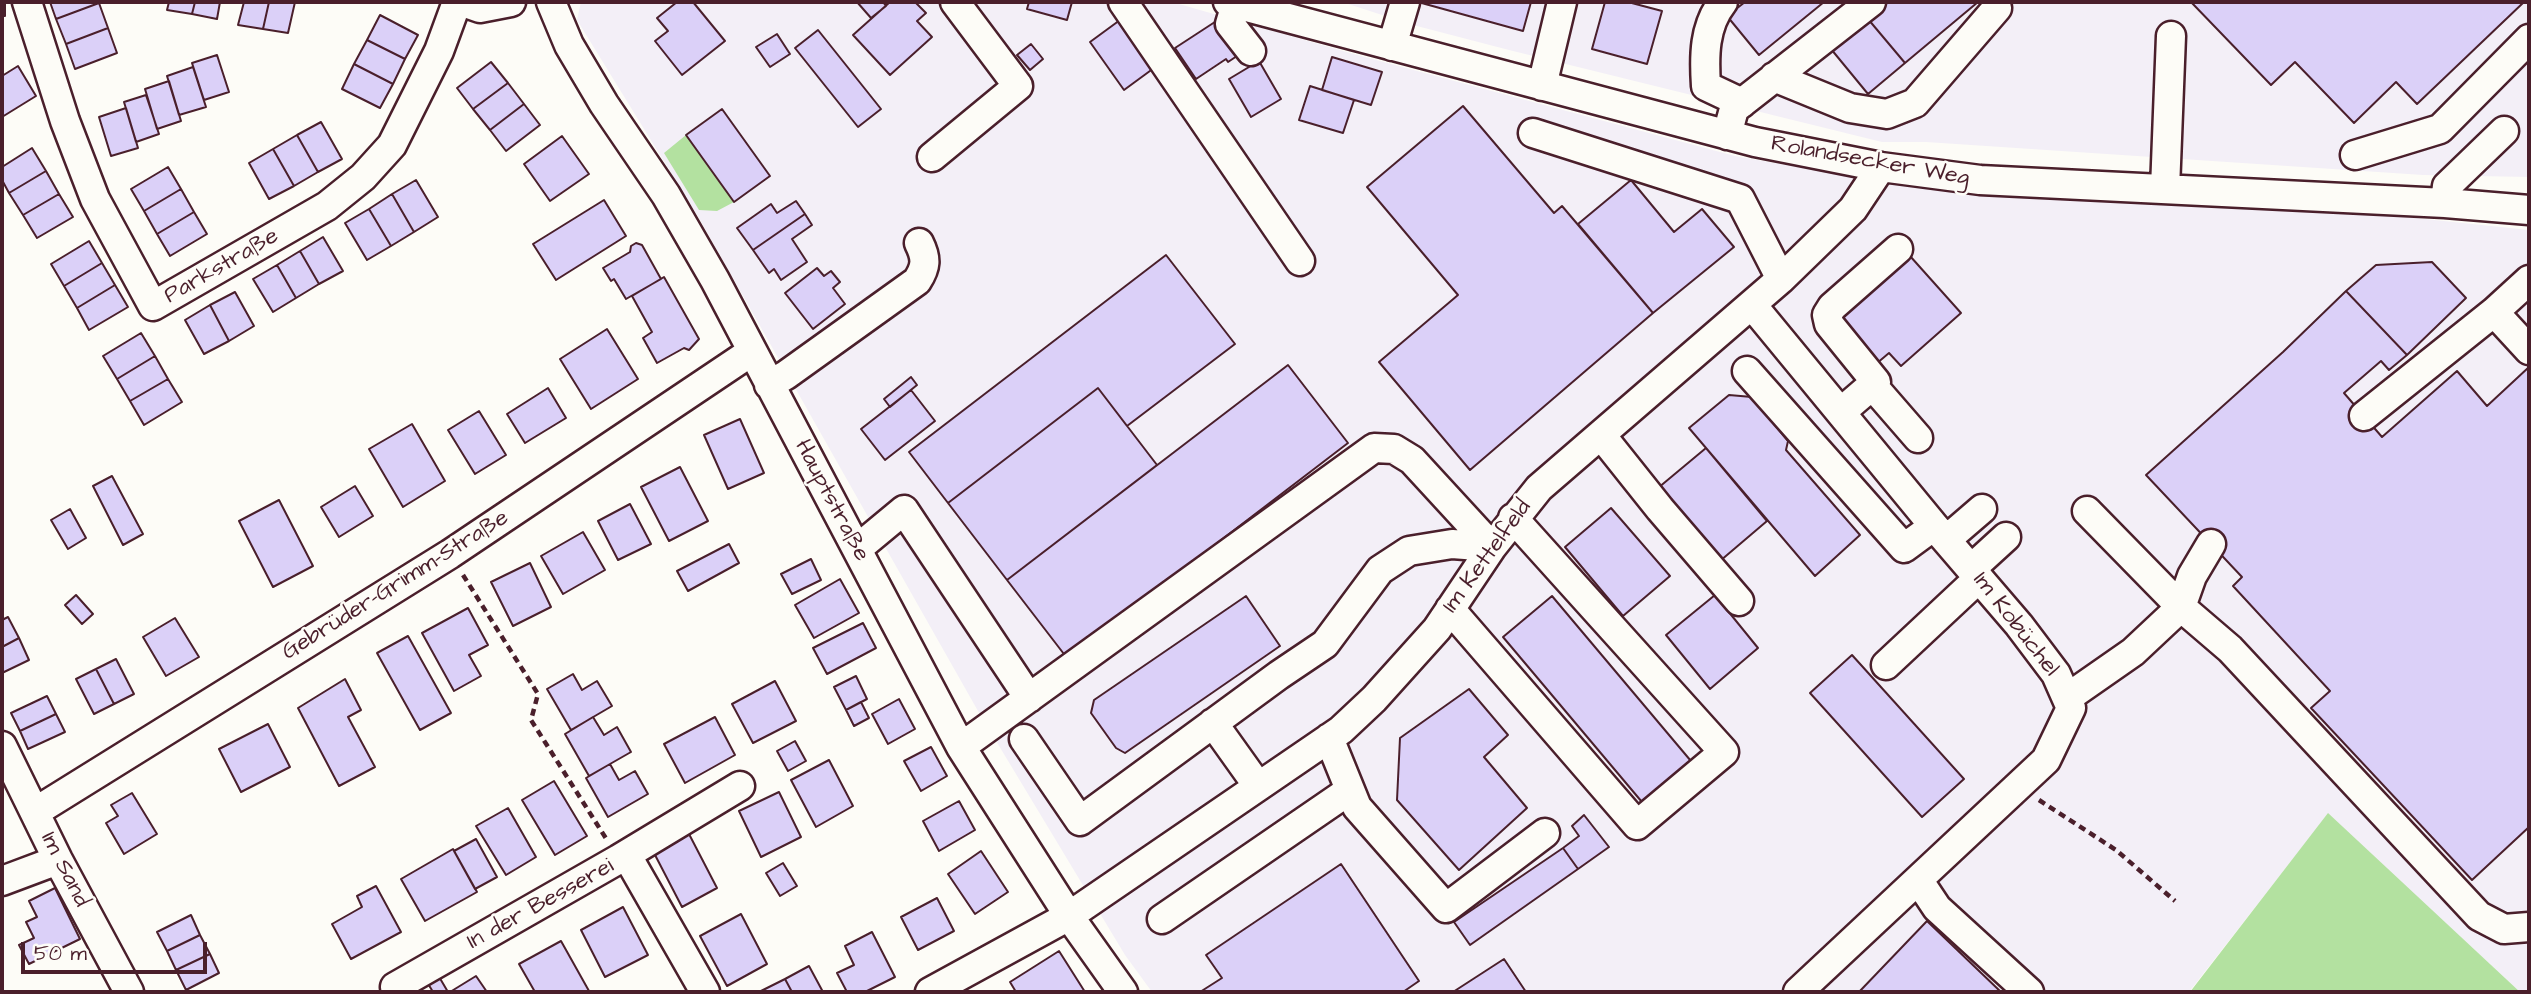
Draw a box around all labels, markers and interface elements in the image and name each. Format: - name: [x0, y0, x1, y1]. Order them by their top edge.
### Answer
- street label: Rolandsecker Weg: [1769, 131, 1971, 193]
- street label: Parkstraße: [160, 223, 284, 311]
- street label: Hauptstraße: [787, 436, 875, 566]
- street label: Im Kettelfeld: [1438, 495, 1538, 619]
- street label: Gebrüder-Grimm-Straße: [278, 505, 514, 667]
- street label: Im Kobüchel: [1966, 568, 2064, 682]
- street label: Im Sand: [33, 828, 95, 912]
- street label: In der Besserei: [463, 853, 619, 957]
- scale bar: [24, 928, 210, 972]
- text: 50 m: [34, 939, 87, 968]

